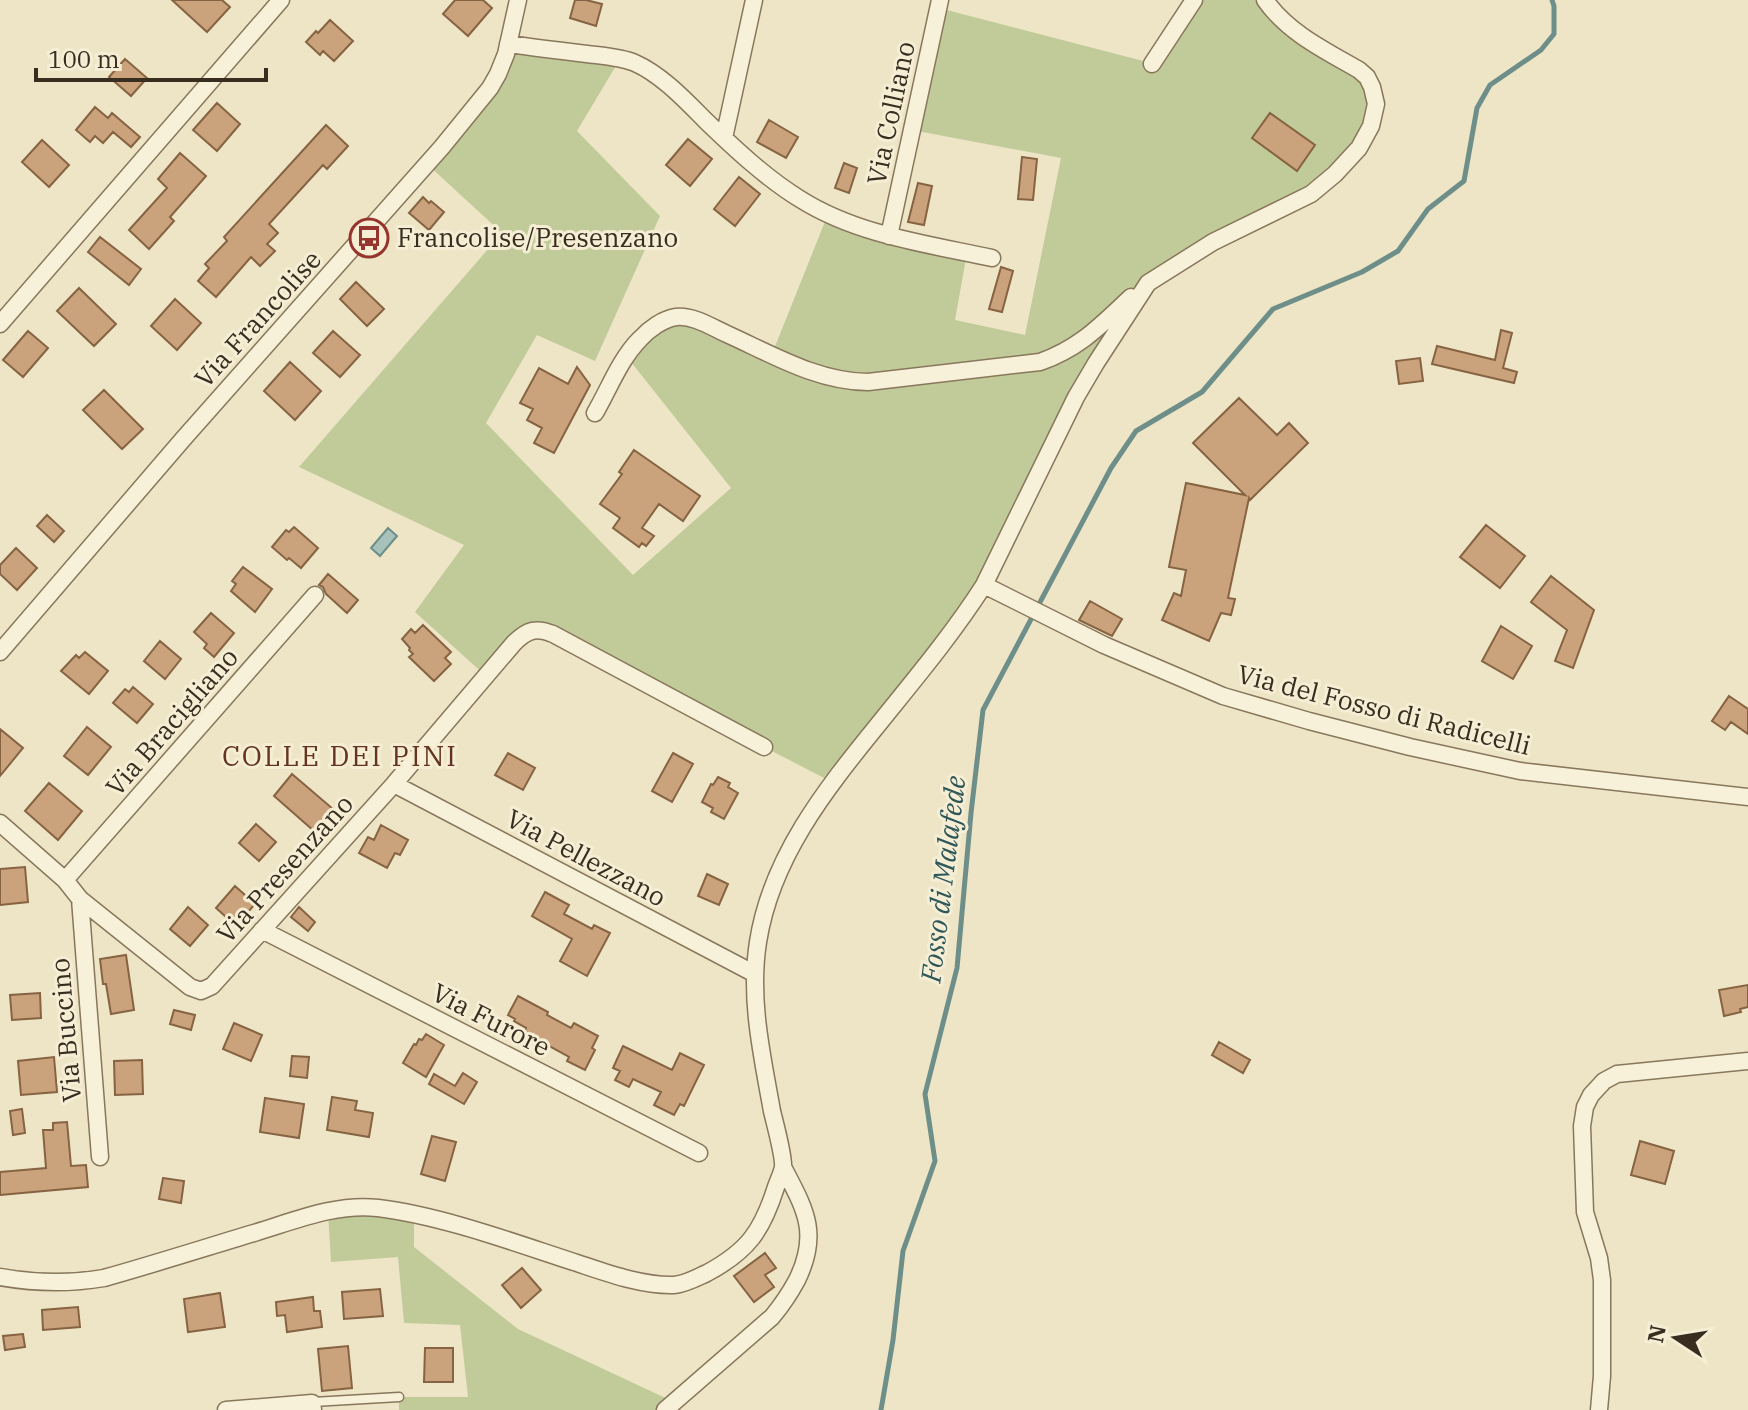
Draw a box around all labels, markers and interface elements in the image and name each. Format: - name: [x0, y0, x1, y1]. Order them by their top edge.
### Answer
- scale bar: [36, 32, 266, 82]
- street label: Via Colliano: [858, 38, 922, 188]
- text: 100 m: [48, 43, 120, 75]
- bus stop icon: Francolise/Presenzano: [348, 217, 390, 259]
- place label: Francolise/Presenzano: [397, 220, 678, 254]
- street label: Via Francolise: [187, 242, 328, 394]
- street label: Via Bracigliano: [98, 640, 245, 803]
- street label: Via del Fosso di Radicelli: [1234, 656, 1534, 762]
- district label: COLLE DEI PINI: [222, 737, 458, 774]
- water label: Fosso di Malafede: [911, 773, 974, 985]
- street label: Via Presenzano: [209, 787, 360, 950]
- street label: Via Pellezzano: [501, 801, 672, 913]
- street label: Via Buccino: [42, 957, 88, 1104]
- street label: Via Furore: [426, 975, 556, 1063]
- north arrow: [1636, 1298, 1716, 1378]
- text: N: [1640, 1322, 1672, 1345]

